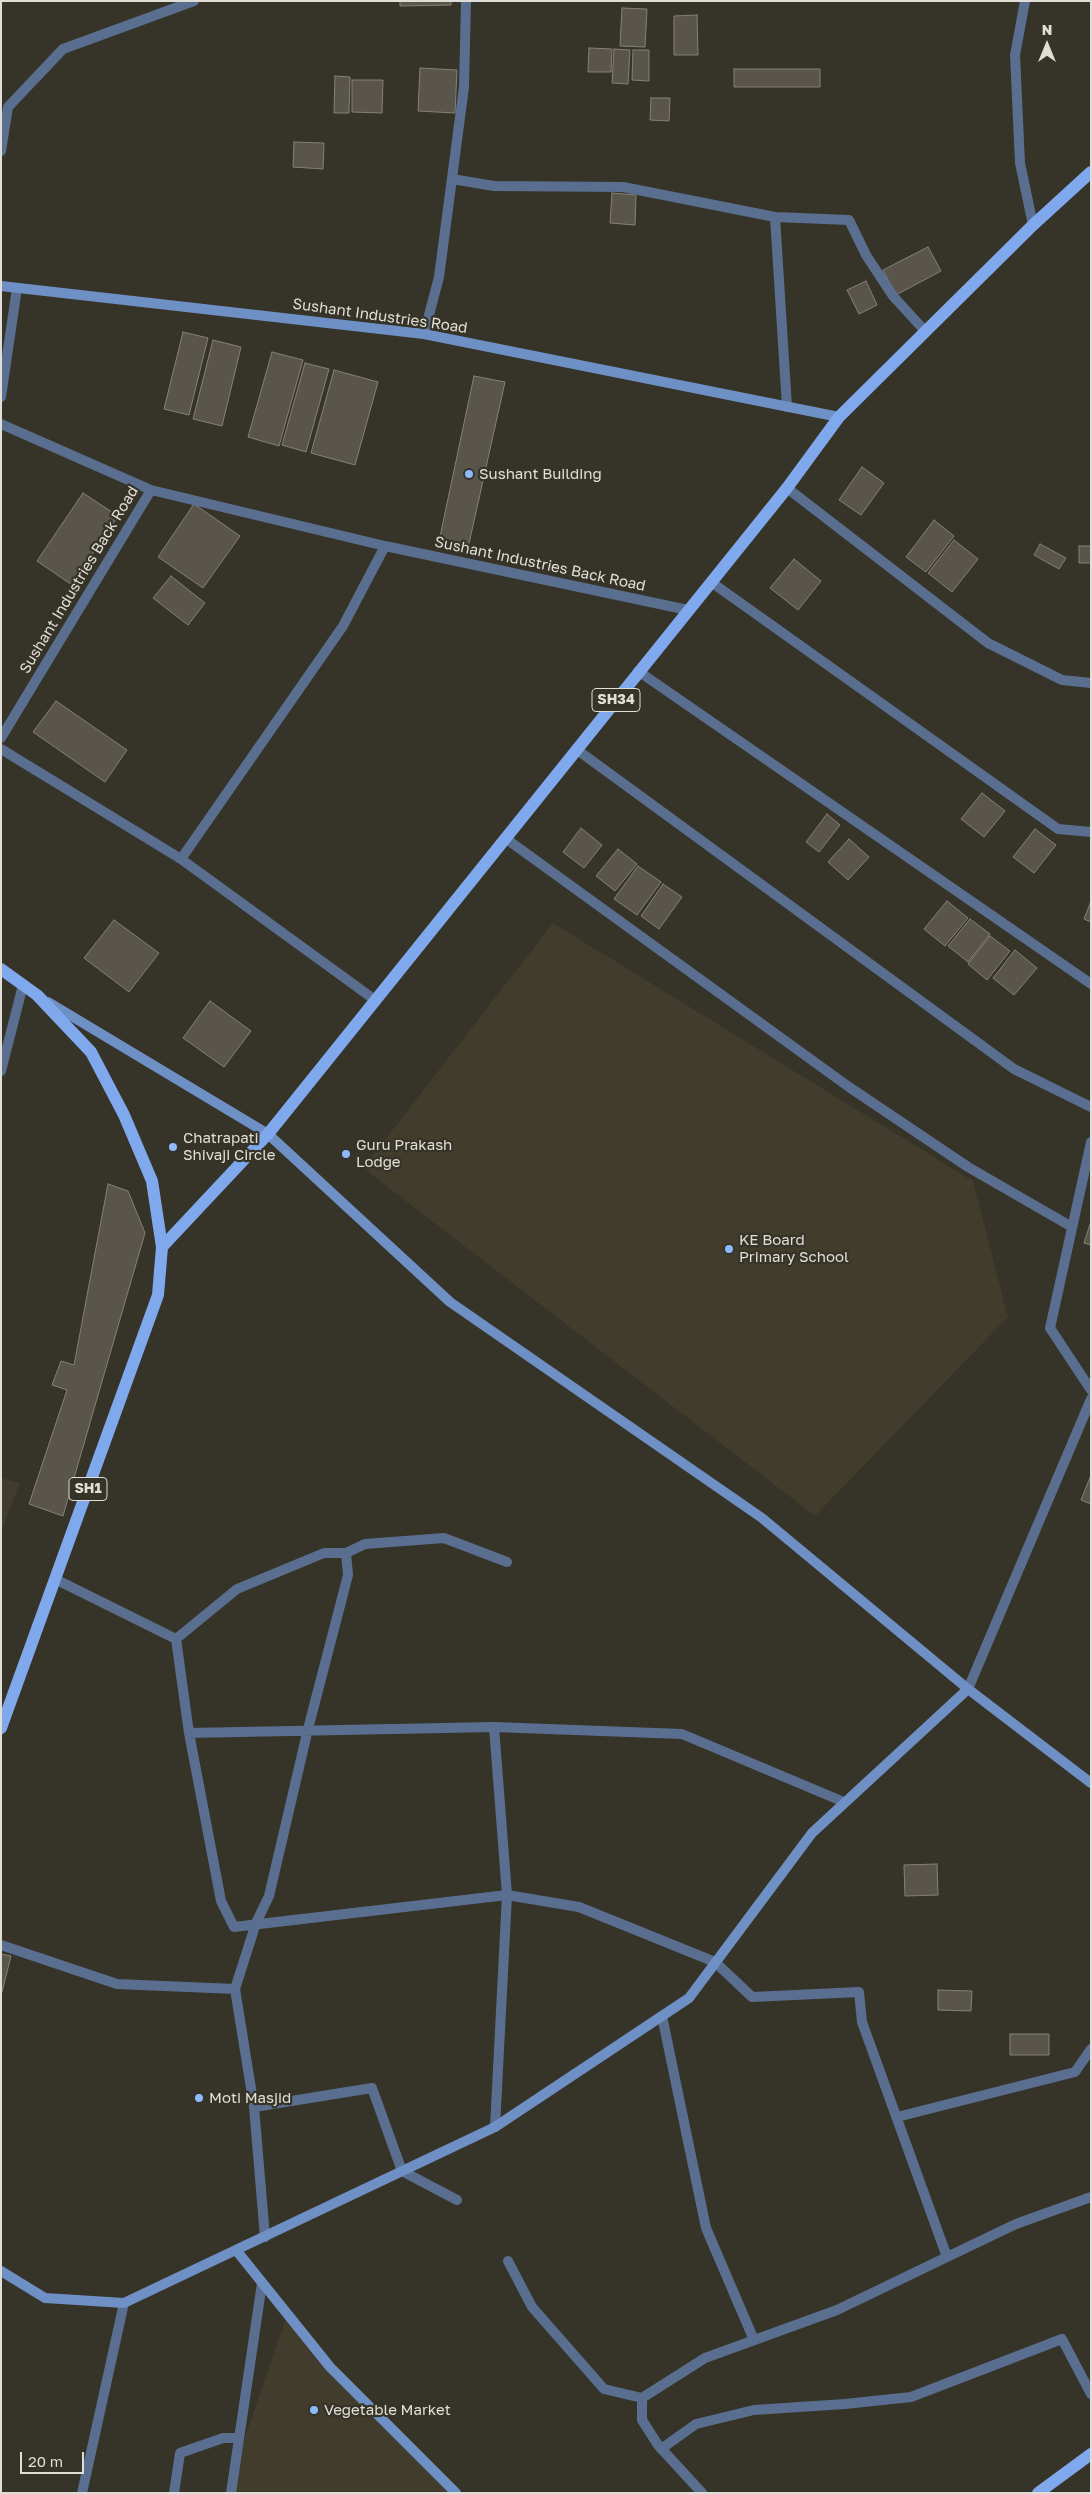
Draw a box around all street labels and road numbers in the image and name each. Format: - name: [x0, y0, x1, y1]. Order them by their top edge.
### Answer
- street label: Sushant Industries Road: [291, 295, 469, 337]
- street label: Sushant Industries Back Road: [16, 483, 142, 677]
- street label: Sushant Industries Back Road: [433, 533, 647, 595]
- road number: SH34: [592, 688, 640, 712]
- road number: SH1: [69, 1478, 107, 1500]

